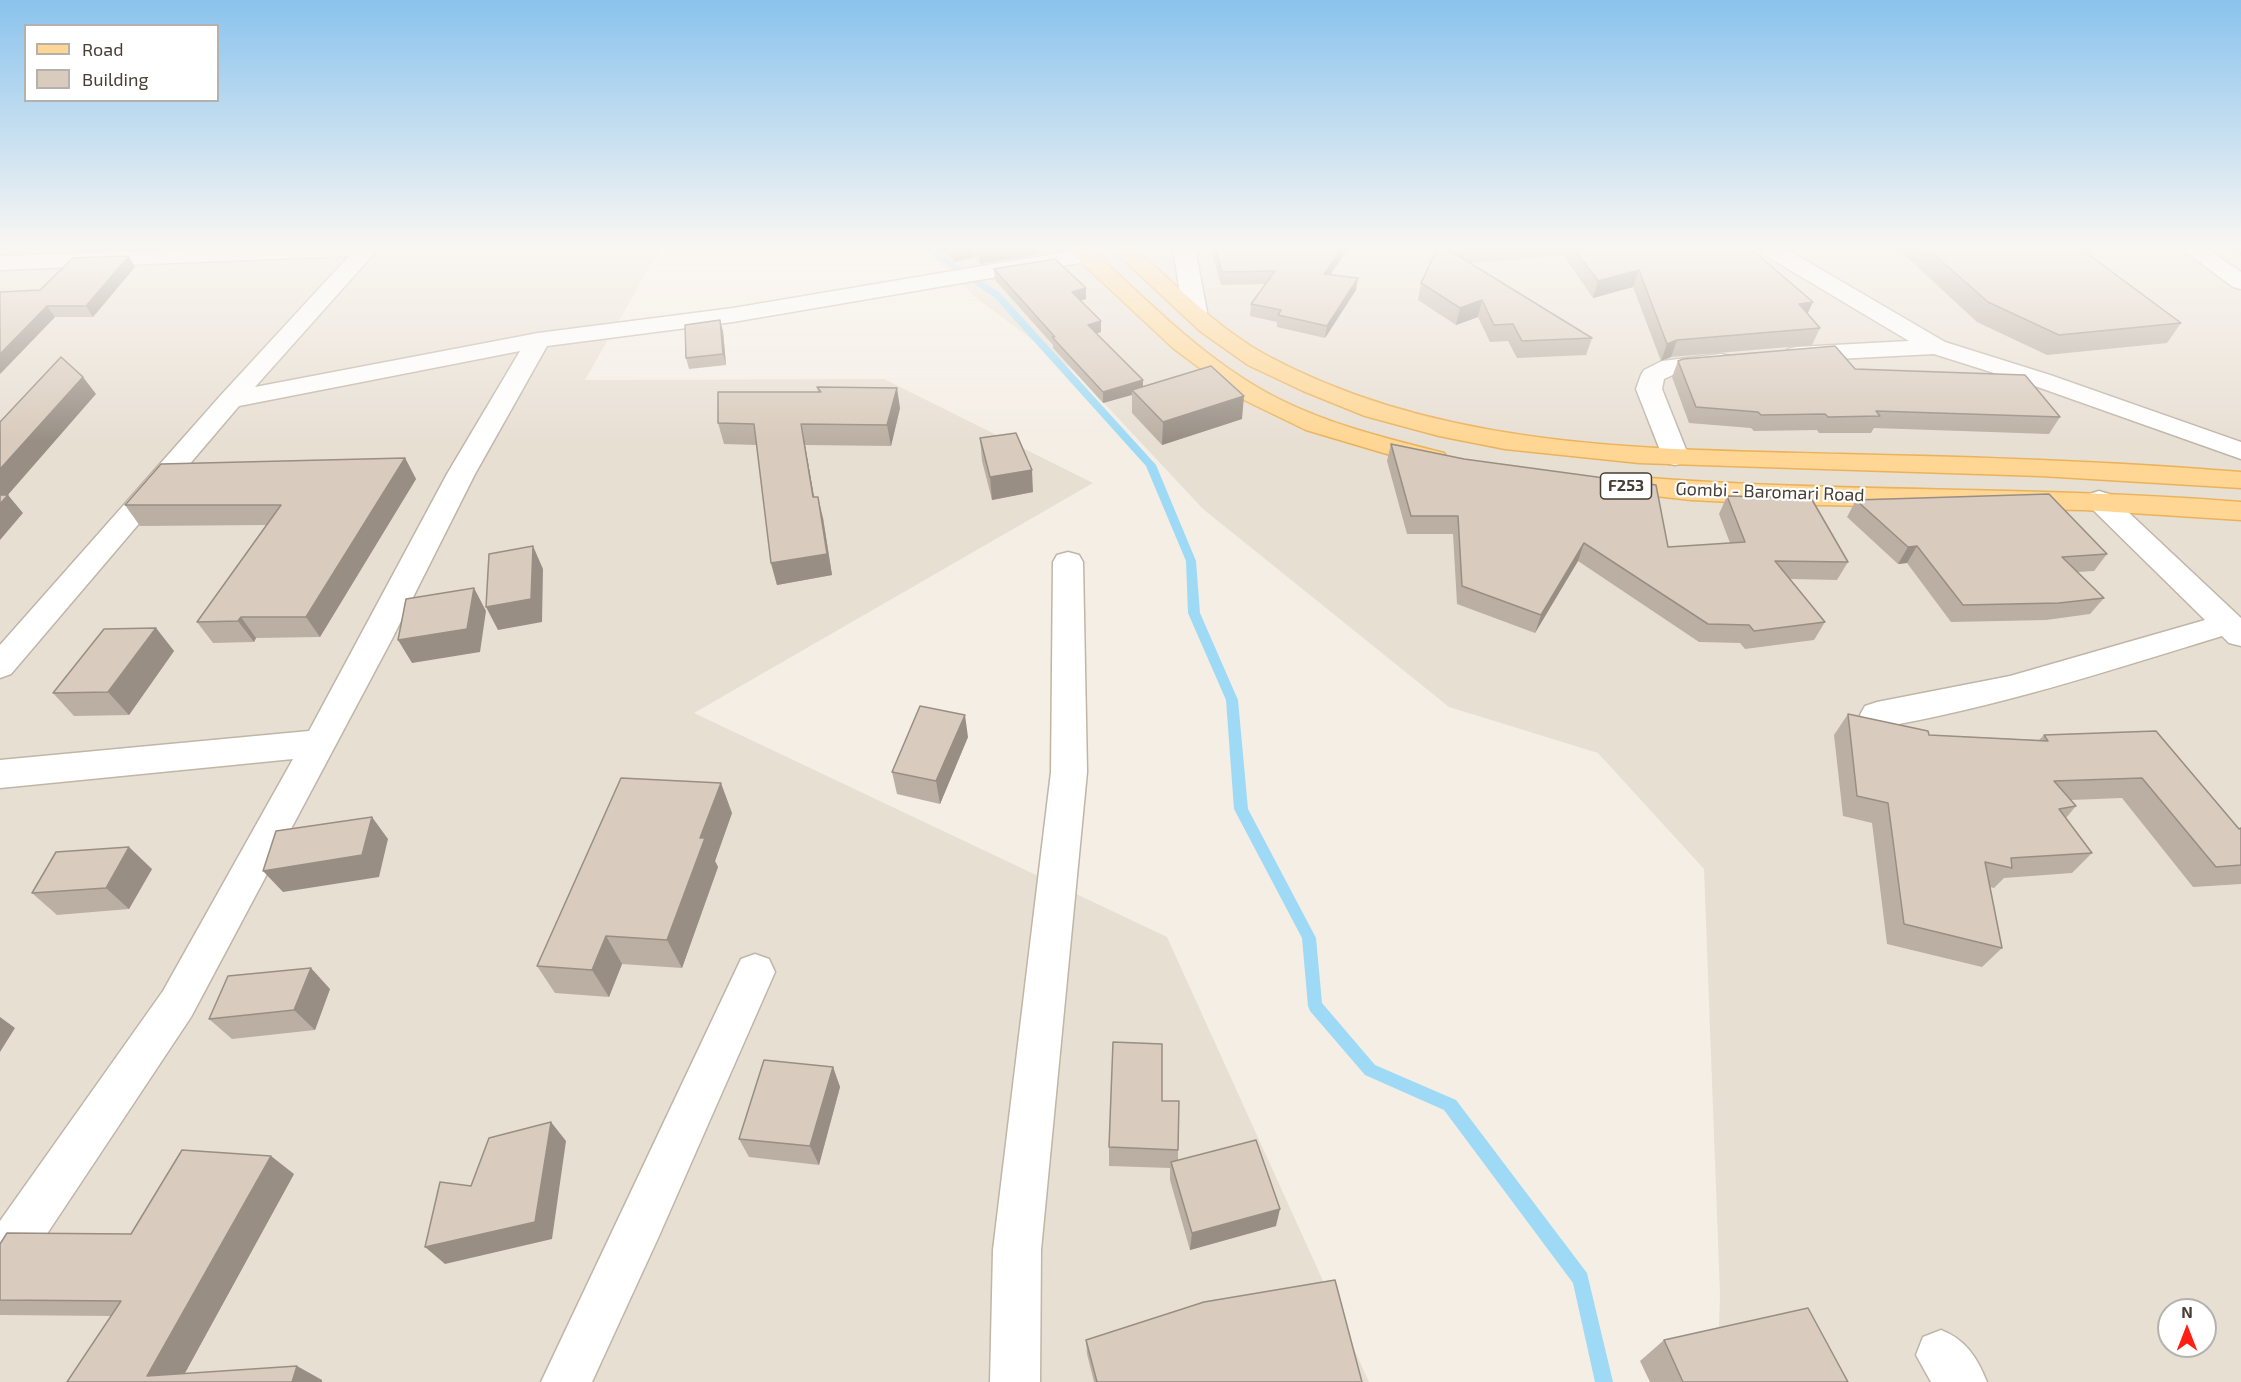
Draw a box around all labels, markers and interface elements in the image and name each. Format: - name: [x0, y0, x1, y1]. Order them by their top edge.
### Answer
- legend: [24, 24, 219, 102]
- text: Road: [82, 38, 123, 60]
- text: Building: [82, 68, 149, 90]
- road number: F253: [1600, 473, 1652, 499]
- street label: Gombi - Baromari Road: [1675, 478, 1865, 506]
- north arrow: [2157, 1298, 2217, 1358]
- text: N: [2181, 1302, 2193, 1321]

